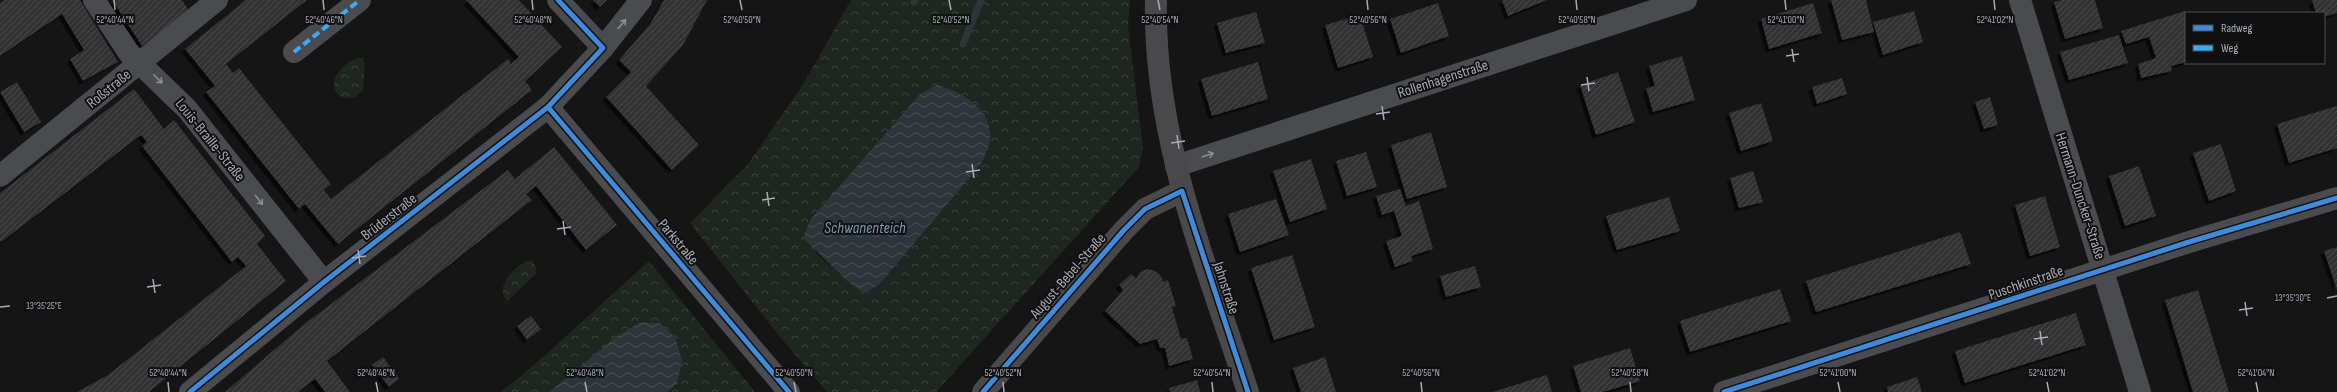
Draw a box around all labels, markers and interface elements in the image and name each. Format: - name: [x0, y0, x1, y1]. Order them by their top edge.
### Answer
- legend: [2185, 12, 2325, 64]
- text: 52°40'44"N: [96, 14, 134, 26]
- text: 52°40'46"N: [305, 14, 343, 26]
- text: 52°40'48"N: [514, 14, 552, 26]
- text: 52°40'50"N: [723, 14, 761, 26]
- text: 52°40'52"N: [932, 14, 970, 26]
- text: 52°40'54"N: [1141, 14, 1179, 26]
- text: 52°40'56"N: [1349, 14, 1387, 26]
- text: 52°40'58"N: [1558, 14, 1596, 26]
- text: 52°41'00"N: [1768, 14, 1804, 26]
- text: 52°41'02"N: [1977, 14, 2013, 26]
- one-way arrow: [618, 19, 627, 30]
- text: Radweg: [2221, 21, 2253, 36]
- text: Weg: [2221, 41, 2238, 56]
- street label: Rollenhagenstraße: [1395, 55, 1491, 103]
- street label: Roßstraße: [83, 65, 135, 113]
- one-way arrow: [153, 74, 163, 84]
- street label: Louis-Braille-Straße: [171, 95, 249, 185]
- street label: Hermann-Duncker-Straße: [2051, 130, 2109, 262]
- one-way arrow: [1202, 151, 1215, 158]
- street label: Brüderstraße: [357, 189, 421, 245]
- one-way arrow: [255, 195, 263, 206]
- street label: Parkstraße: [653, 215, 703, 269]
- water label: Schwanenteich: [824, 219, 906, 238]
- street label: August-Bebel-Straße: [1025, 229, 1110, 323]
- street label: Jahnstraße: [1208, 259, 1243, 317]
- street label: Puschkinstraße: [1986, 261, 2066, 305]
- text: 13°35'30"E: [2275, 292, 2311, 304]
- text: 13°35'25"E: [26, 300, 62, 312]
- text: 52°40'44"N: [149, 367, 187, 379]
- text: 52°40'46"N: [357, 367, 395, 379]
- text: 52°40'48"N: [566, 367, 604, 379]
- text: 52°40'50"N: [775, 367, 813, 379]
- text: 52°40'52"N: [984, 367, 1022, 379]
- text: 52°40'54"N: [1193, 367, 1231, 379]
- text: 52°40'56"N: [1402, 367, 1440, 379]
- text: 52°40'58"N: [1611, 367, 1649, 379]
- text: 52°41'00"N: [1820, 367, 1856, 379]
- text: 52°41'02"N: [2029, 367, 2065, 379]
- text: 52°41'04"N: [2238, 367, 2274, 379]

